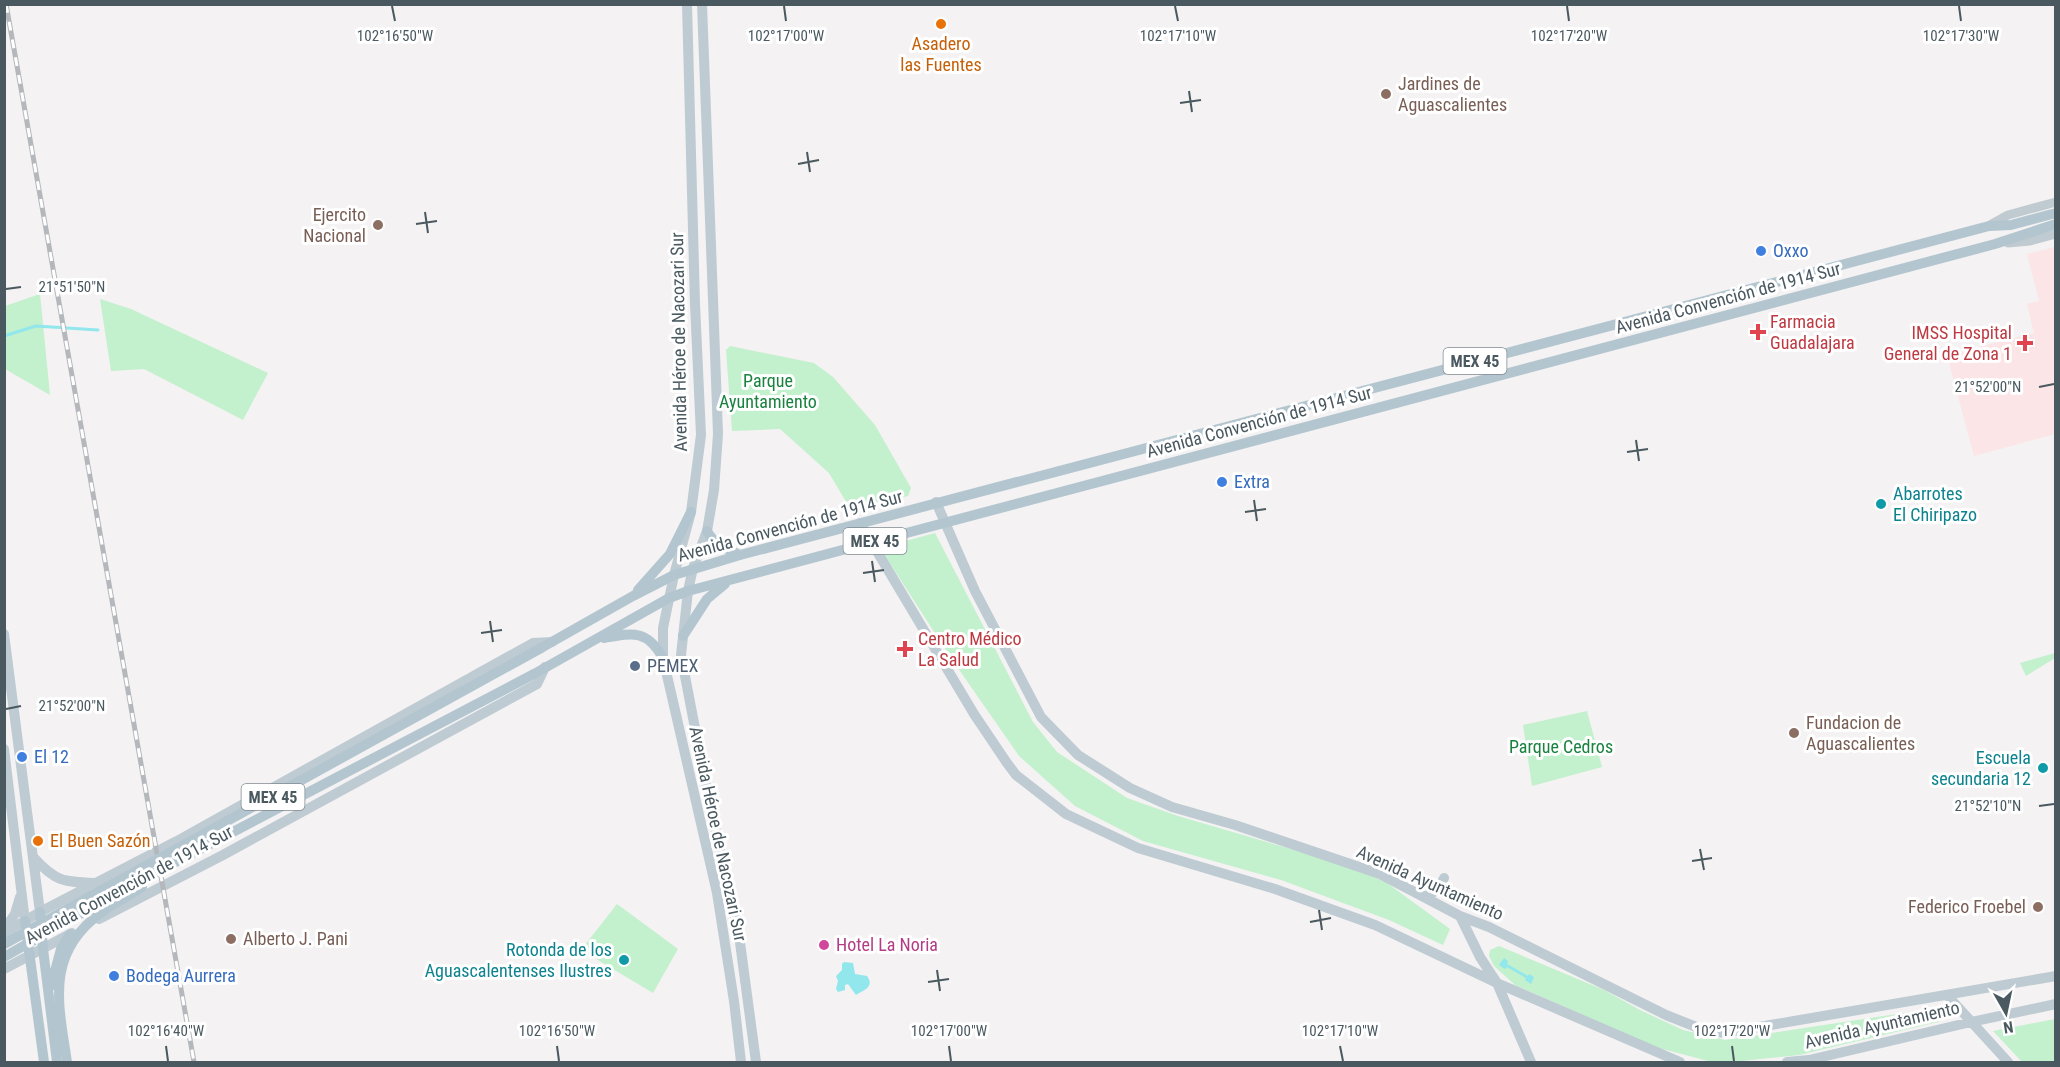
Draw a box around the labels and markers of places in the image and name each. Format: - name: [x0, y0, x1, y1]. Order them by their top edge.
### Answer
- marker: Asadero las Fuentes: [934, 17, 948, 31]
- place label: Asadero las Fuentes: [900, 33, 982, 75]
- place label: Jardines de Aguascalientes: [1398, 73, 1507, 115]
- marker: Jardines de Aguascalientes: [1379, 87, 1393, 101]
- place label: Ejercito Nacional: [303, 204, 366, 246]
- marker: Ejercito Nacional: [371, 218, 385, 232]
- place label: Oxxo: [1773, 240, 1808, 261]
- marker: Oxxo: [1754, 244, 1768, 258]
- place label: Farmacia Guadalajara: [1770, 311, 1855, 353]
- place label: IMSS Hospital General de Zona 1: [1884, 322, 2012, 364]
- marker: Farmacia Guadalajara: [1751, 325, 1765, 339]
- marker: IMSS Hospital General de Zona 1: [2016, 334, 2034, 352]
- place label: Extra: [1234, 471, 1270, 492]
- marker: Extra: [1215, 475, 1229, 489]
- place label: Abarrotes El Chiripazo: [1893, 483, 1977, 525]
- marker: Abarrotes El Chiripazo: [1874, 497, 1888, 511]
- place label: Centro Médico La Salud: [918, 628, 1022, 670]
- marker: Centro Médico La Salud: [896, 640, 914, 658]
- place label: PEMEX: [647, 655, 698, 676]
- marker: PEMEX: [628, 659, 642, 673]
- place label: Fundacion de Aguascalientes: [1806, 712, 1915, 754]
- marker: Fundacion de Aguascalientes: [1787, 726, 1801, 740]
- place label: El 12: [34, 746, 69, 767]
- place label: Escuela secundaria 12: [1931, 747, 2031, 789]
- marker: El 12: [15, 750, 29, 764]
- marker: Escuela secundaria 12: [2036, 761, 2050, 775]
- place label: El Buen Sazón: [50, 830, 151, 851]
- marker: El Buen Sazón: [31, 834, 45, 848]
- place label: Federico Froebel: [1908, 896, 2026, 917]
- marker: Federico Froebel: [2031, 900, 2045, 914]
- place label: Alberto J. Pani: [243, 928, 348, 949]
- marker: Alberto J. Pani: [224, 932, 238, 946]
- place label: Hotel La Noria: [836, 934, 938, 955]
- marker: Hotel La Noria: [817, 938, 831, 952]
- place label: Rotonda de los Aguascalentenses Ilustres: [425, 939, 612, 981]
- marker: Rotonda de los Aguascalentenses Ilustres: [617, 953, 631, 967]
- place label: Bodega Aurrera: [126, 965, 236, 986]
- marker: Bodega Aurrera: [107, 969, 121, 983]

